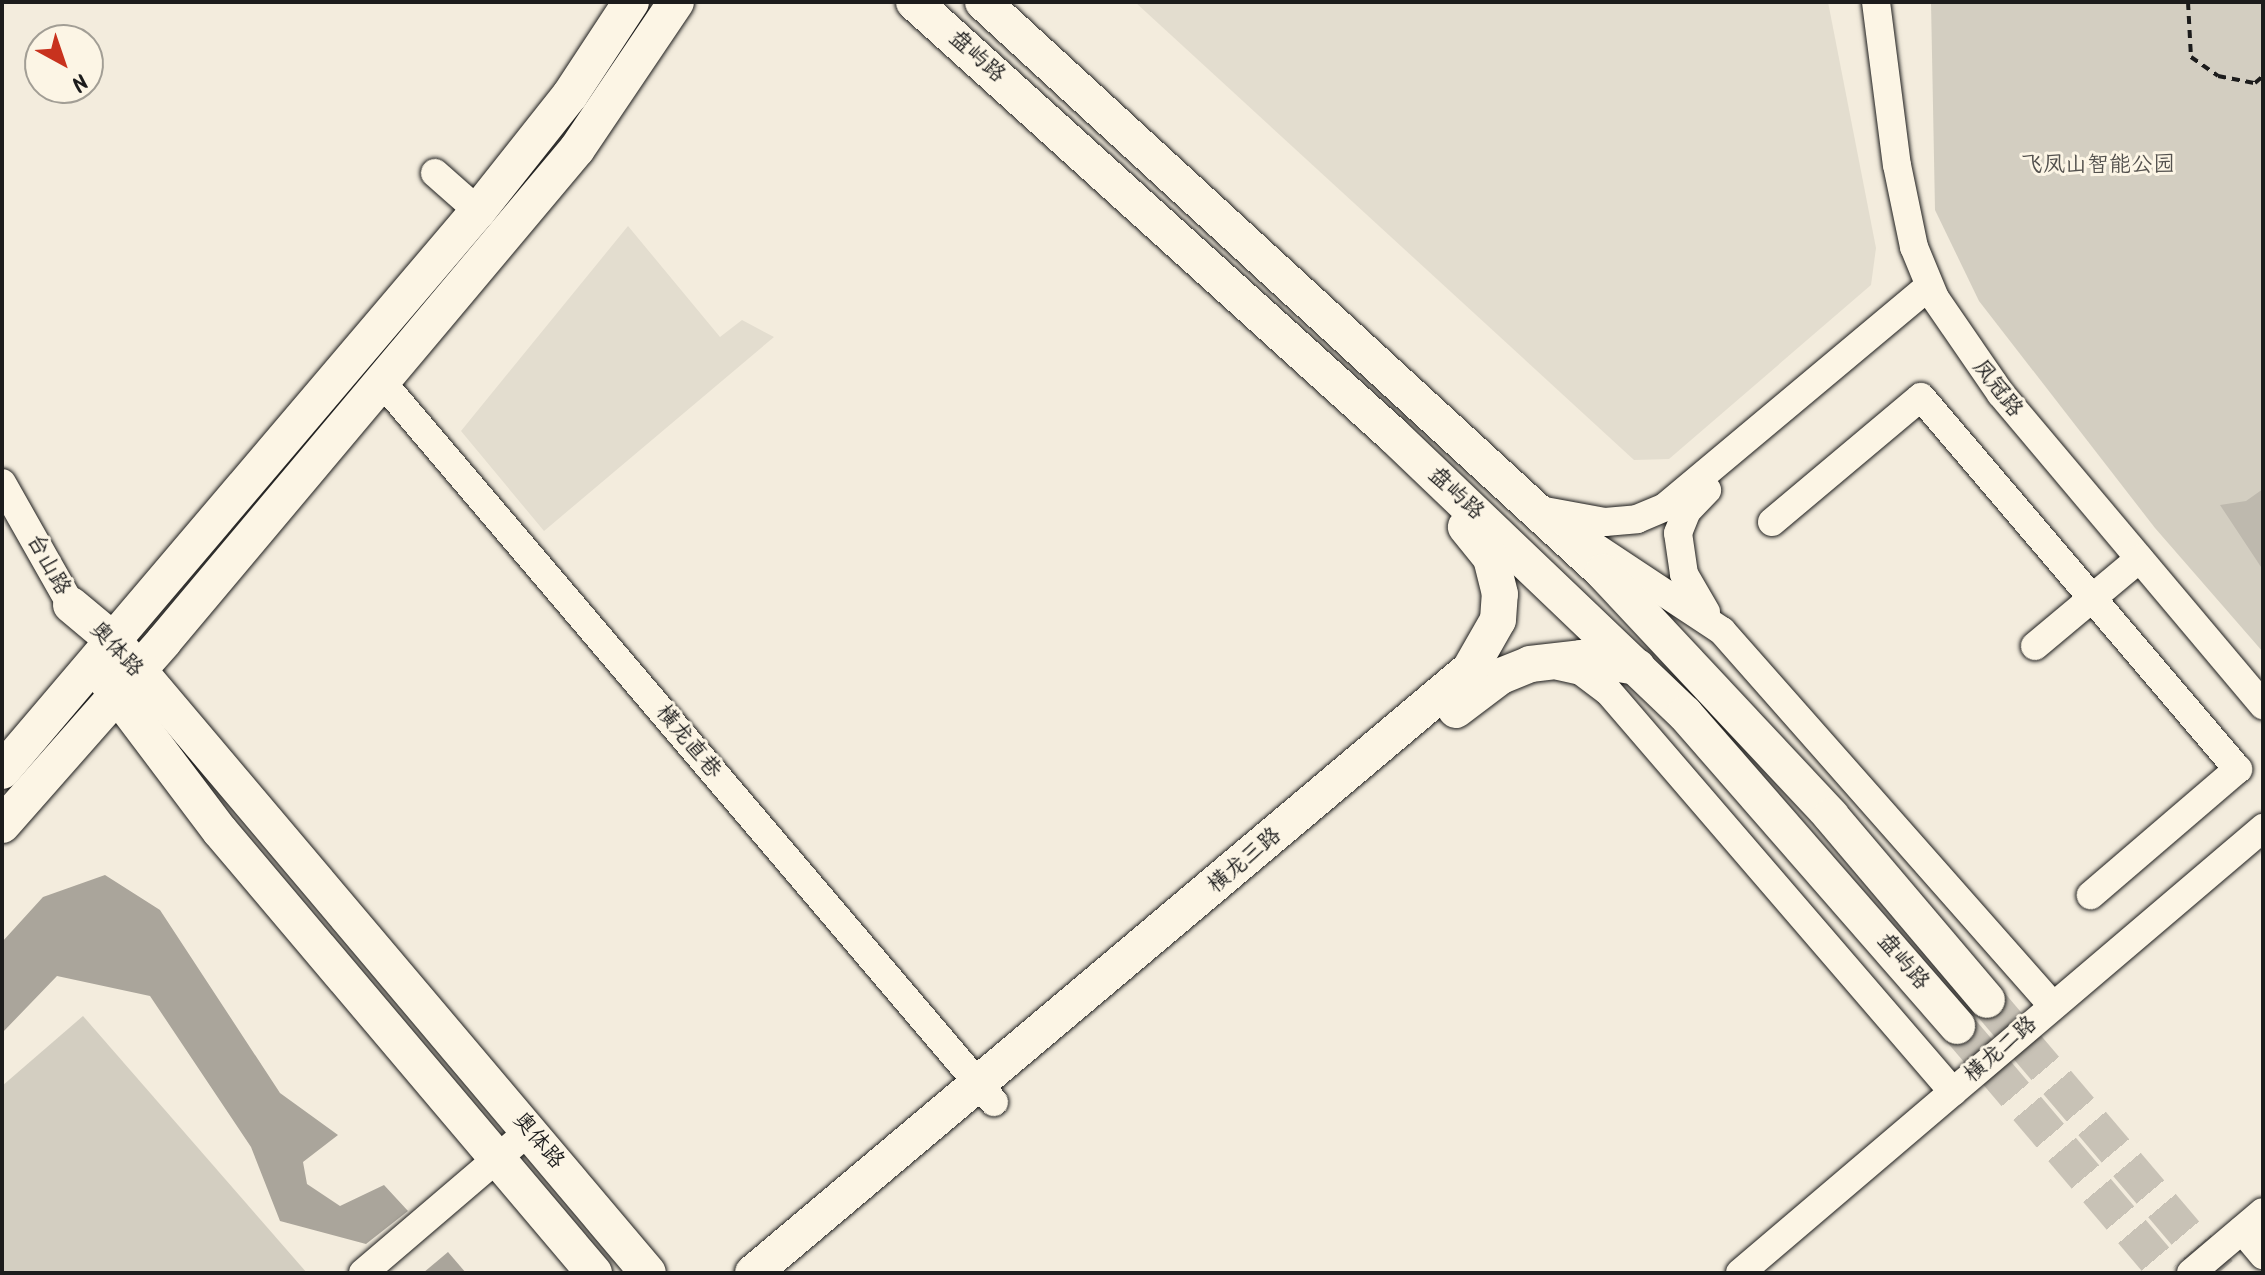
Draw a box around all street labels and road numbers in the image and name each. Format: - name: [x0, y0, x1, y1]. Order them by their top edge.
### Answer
- street label: 盘屿路: [944, 25, 1010, 89]
- street label: 凤冠路: [1966, 355, 2028, 423]
- street label: 盘屿路: [1423, 462, 1489, 526]
- street label: 台山路: [20, 530, 76, 600]
- street label: 奥体路: [84, 617, 148, 683]
- street label: 横龙直巷: [650, 700, 726, 784]
- street label: 横龙三路: [1203, 823, 1287, 899]
- street label: 盘屿路: [1872, 928, 1934, 996]
- street label: 横龙二路: [1959, 1011, 2043, 1089]
- street label: 奥体路: [507, 1107, 569, 1175]

